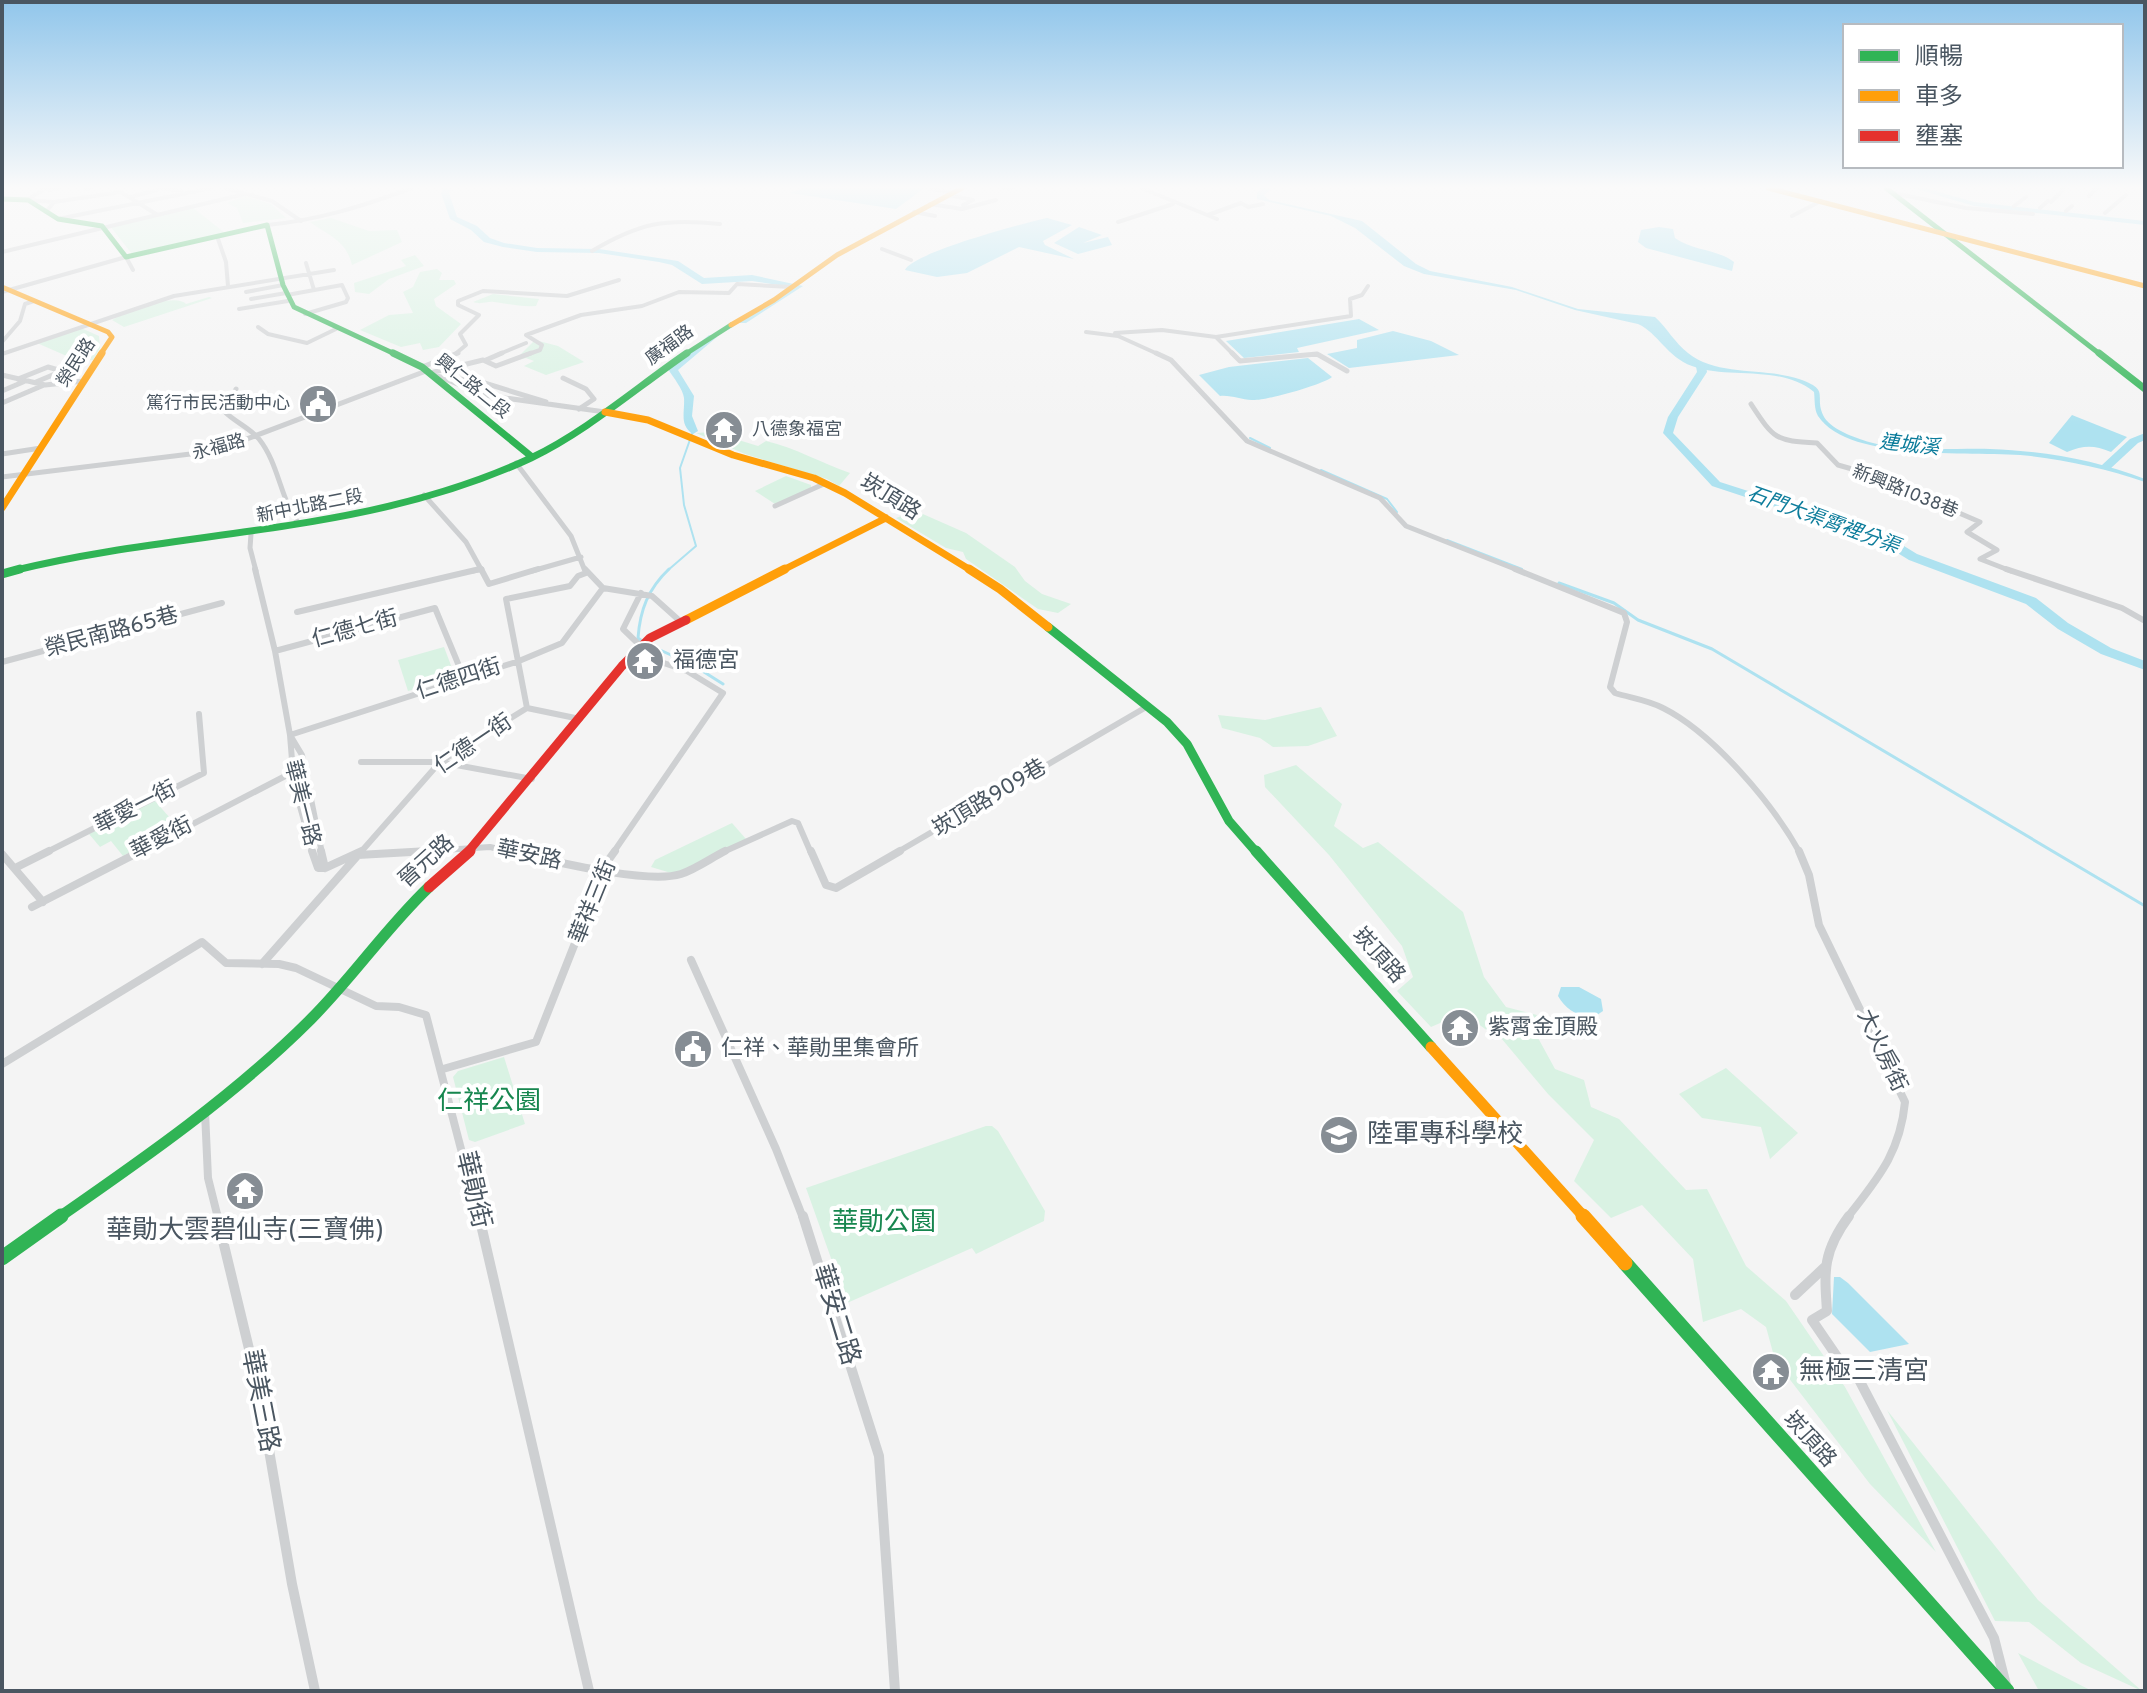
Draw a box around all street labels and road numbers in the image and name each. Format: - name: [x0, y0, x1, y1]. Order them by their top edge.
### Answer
- street label: 廣福路: [641, 321, 699, 371]
- street label: 榮民路: [53, 334, 101, 392]
- street label: 興仁路二段: [430, 350, 514, 424]
- street label: 永福路: [190, 430, 248, 466]
- street label: 新興路1038巷: [1849, 460, 1961, 524]
- street label: 崁頂路: [855, 469, 925, 527]
- street label: 新中北路二段: [255, 485, 365, 529]
- street label: 榮民南路65巷: [42, 602, 182, 664]
- street label: 仁德七街: [309, 606, 401, 654]
- street label: 仁德四街: [413, 654, 505, 706]
- street label: 仁德一街: [430, 709, 518, 781]
- street label: 崁頂路909巷: [928, 754, 1052, 844]
- street label: 華美一路: [277, 757, 325, 849]
- street label: 華愛一街: [91, 776, 181, 840]
- street label: 華愛街: [126, 812, 198, 866]
- street label: 晉元路: [393, 830, 461, 894]
- street label: 華安路: [494, 836, 564, 876]
- street label: 華祥三街: [565, 856, 623, 948]
- street label: 崁頂路: [1346, 922, 1410, 990]
- street label: 大火房街: [1850, 1005, 1912, 1097]
- street label: 華勛街: [447, 1148, 497, 1232]
- street label: 華安二路: [804, 1260, 866, 1370]
- street label: 華美三路: [233, 1347, 285, 1455]
- street label: 崁頂路: [1777, 1406, 1841, 1474]

